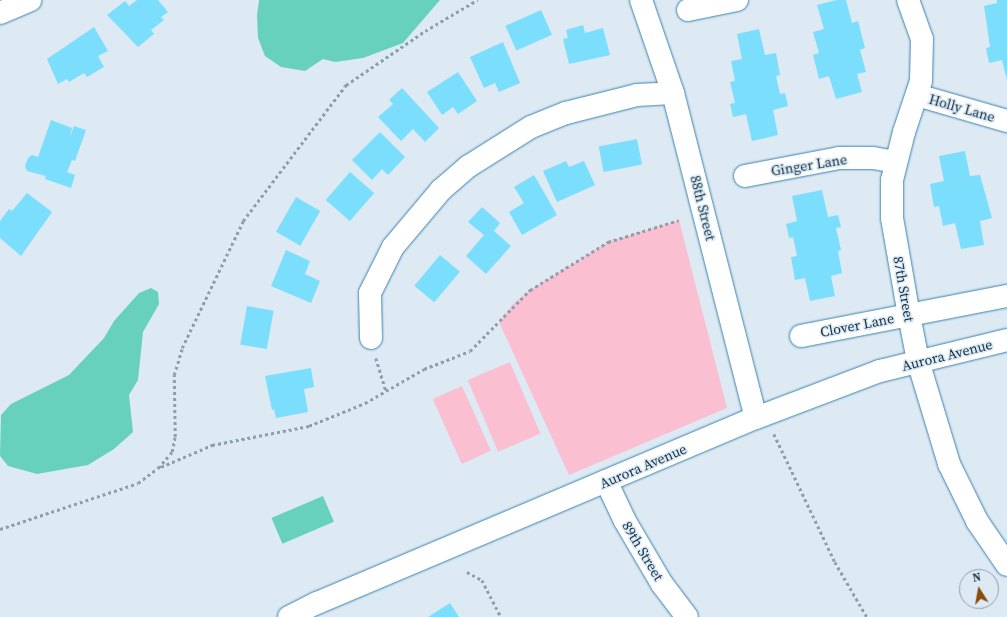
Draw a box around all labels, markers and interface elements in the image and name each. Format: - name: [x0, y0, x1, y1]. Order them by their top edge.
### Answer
- street label: Holly Lane: [927, 91, 997, 125]
- street label: Ginger Lane: [770, 151, 848, 179]
- street label: 88th Street: [687, 174, 719, 242]
- street label: 87th Street: [890, 255, 918, 323]
- street label: Clover Lane: [819, 310, 895, 340]
- street label: Aurora Avenue: [900, 336, 994, 374]
- street label: Aurora Avenue: [597, 440, 689, 492]
- street label: 89th Street: [619, 518, 667, 584]
- north arrow: [959, 569, 999, 609]
- text: N: [971, 570, 982, 586]

